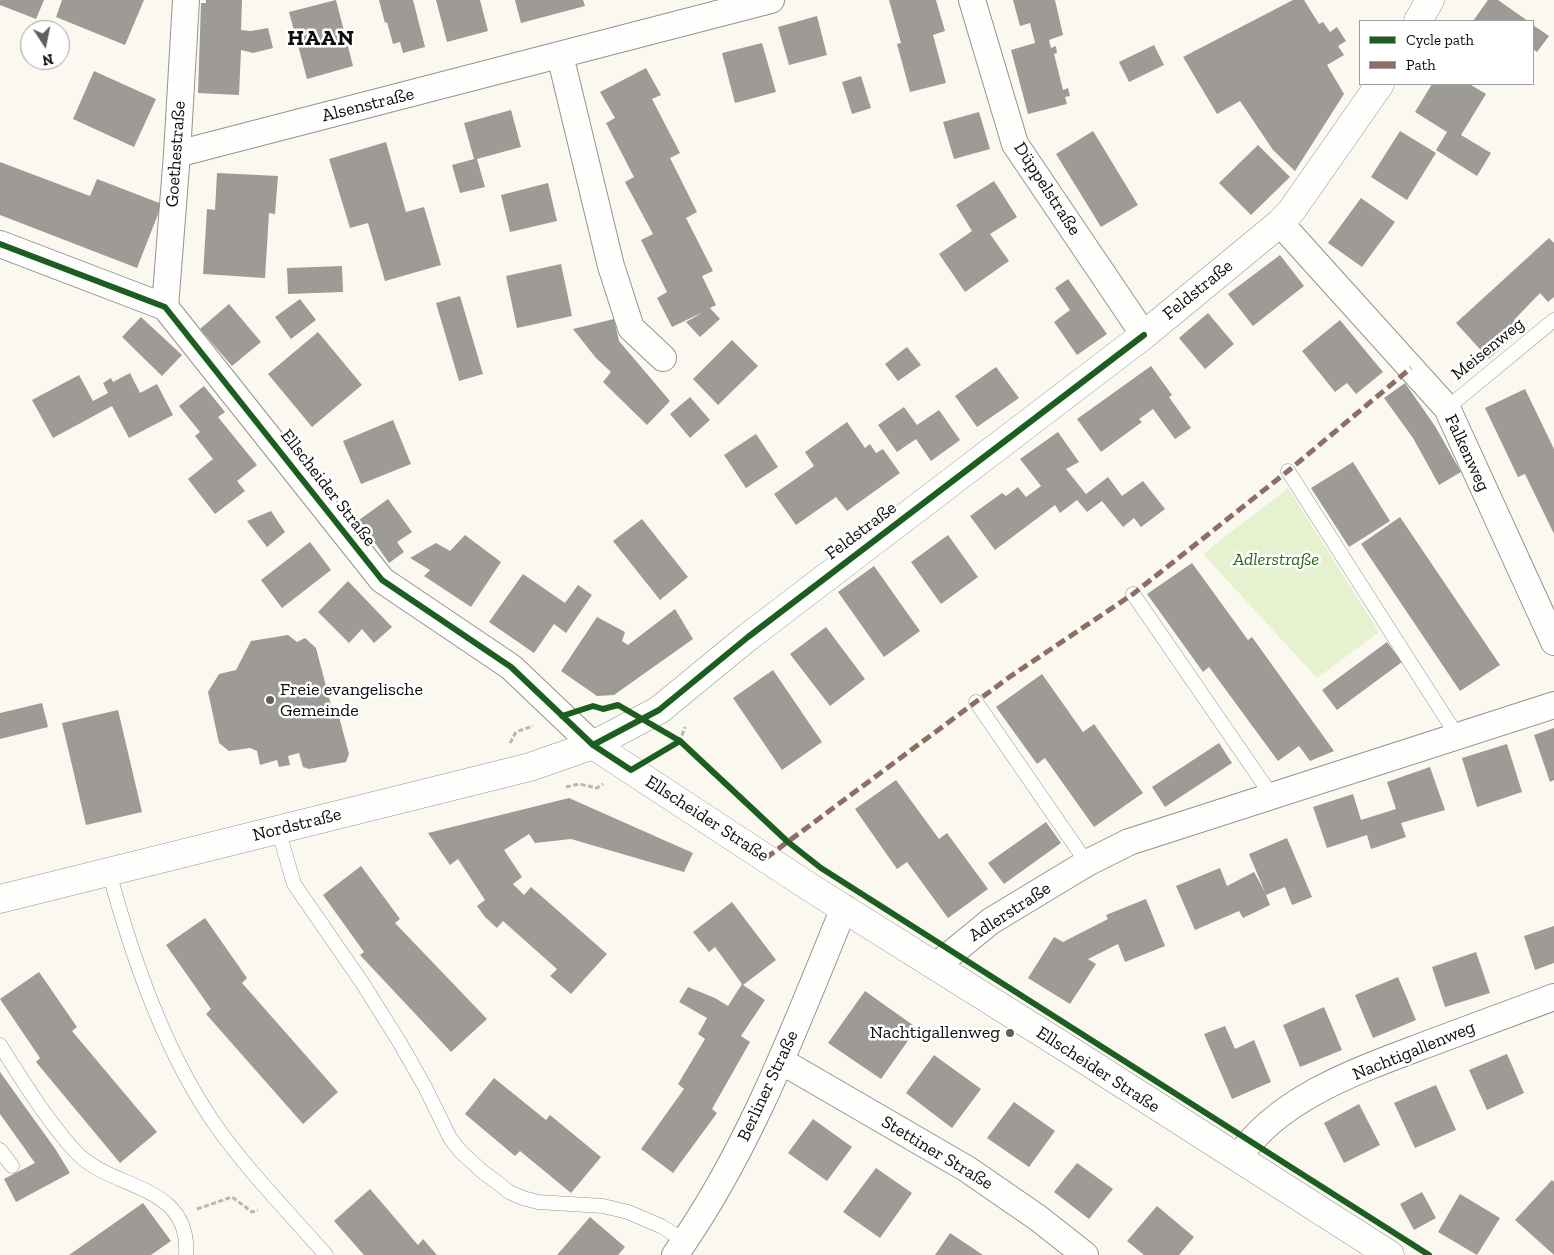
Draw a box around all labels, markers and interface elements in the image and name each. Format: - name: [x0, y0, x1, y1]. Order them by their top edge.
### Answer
- north arrow: [20, 20, 70, 70]
- legend: [1359, 20, 1534, 85]
- district label: HAAN: [287, 26, 355, 52]
- text: Cycle path: [1406, 31, 1474, 49]
- text: N: [41, 50, 55, 69]
- text: Path: [1406, 56, 1436, 74]
- street label: Alsenstraße: [320, 83, 416, 127]
- street label: Goethestraße: [162, 100, 190, 208]
- street label: Düppelstraße: [1009, 138, 1085, 240]
- street label: Feldstraße: [1159, 255, 1237, 325]
- street label: Meisenweg: [1447, 313, 1529, 385]
- street label: Falkenweg: [1440, 411, 1494, 495]
- street label: Ellscheider Straße: [276, 425, 380, 551]
- street label: Feldstraße: [821, 497, 901, 565]
- park label: Adlerstraße: [1233, 549, 1319, 571]
- place label: Freie evangelische Gemeinde: [280, 679, 423, 722]
- marker: Freie evangelische Gemeinde: [264, 694, 276, 706]
- street label: Ellscheider Straße: [641, 771, 773, 867]
- street label: Nordstraße: [250, 804, 344, 846]
- street label: Adlerstraße: [965, 878, 1055, 946]
- street label: Nachtigallenweg: [1350, 1017, 1478, 1085]
- place label: Nachtigallenweg: [870, 1022, 1000, 1044]
- street label: Ellscheider Straße: [1032, 1022, 1164, 1118]
- street label: Berliner Straße: [733, 1027, 803, 1145]
- marker: Nachtigallenweg: [1004, 1027, 1016, 1039]
- street label: Stettiner Straße: [877, 1111, 997, 1195]

